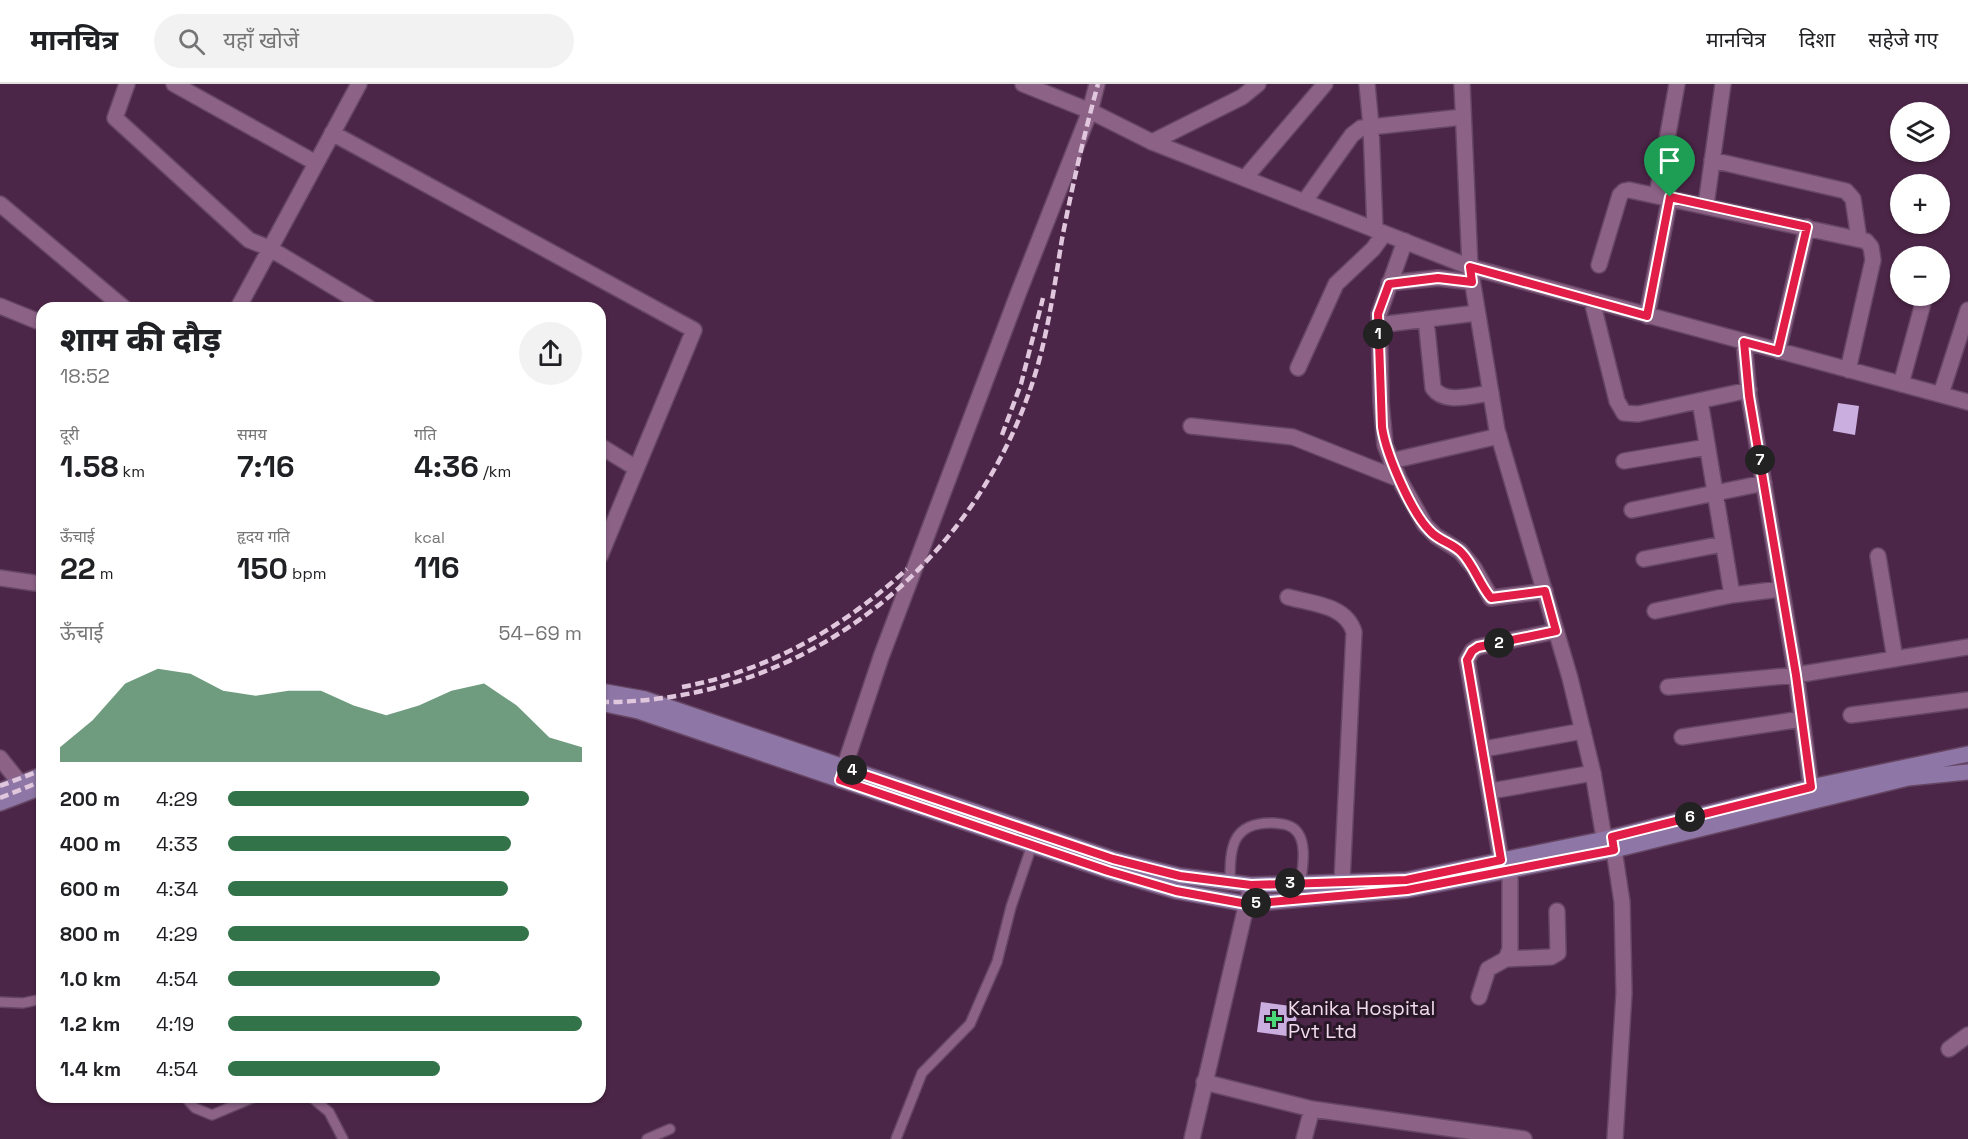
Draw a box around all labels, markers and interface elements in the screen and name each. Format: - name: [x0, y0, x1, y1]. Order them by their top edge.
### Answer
- search box: [154, 14, 574, 68]
- text: मानचित्र: [30, 22, 118, 58]
- icon: search: [175, 25, 208, 58]
- text: यहाँ खोजें: [223, 26, 299, 54]
- text: मानचित्र: [1706, 26, 1766, 53]
- text: दिशा: [1799, 26, 1835, 53]
- text: सहेजे गए: [1868, 26, 1938, 53]
- map controls: [1890, 102, 1950, 306]
- button: layers: [1890, 102, 1950, 162]
- pin: [1644, 135, 1695, 197]
- icon: arrive: [1653, 144, 1686, 177]
- button: +: [1890, 174, 1950, 234]
- button: −: [1890, 246, 1950, 306]
- text: शाम की दौड़: [60, 319, 221, 361]
- pin: 1: [1363, 319, 1393, 349]
- button: share: [519, 322, 582, 385]
- text: 1: [1374, 323, 1382, 344]
- text: 18:52: [60, 363, 110, 389]
- text: दूरी: [60, 424, 79, 445]
- text: समय: [237, 424, 267, 445]
- text: गति: [414, 424, 436, 445]
- pin: 7: [1745, 445, 1775, 475]
- text: 1.58: [60, 447, 119, 486]
- text: 7:16: [237, 447, 295, 486]
- text: 4:36: [414, 447, 479, 486]
- text: 7: [1756, 449, 1764, 470]
- text: km: [119, 461, 145, 482]
- text: /km: [479, 461, 511, 482]
- text: ऊँचाई: [60, 526, 95, 547]
- text: हृदय गति: [237, 526, 290, 547]
- text: kcal: [414, 527, 445, 548]
- text: 116: [414, 548, 460, 587]
- text: 22: [60, 549, 96, 588]
- text: 150: [237, 549, 288, 588]
- text: m: [96, 563, 114, 584]
- text: bpm: [288, 563, 326, 584]
- text: ऊँचाई: [60, 620, 103, 646]
- text: 54–69 m: [499, 620, 582, 646]
- pin: 2: [1484, 628, 1514, 658]
- text: 2: [1494, 632, 1504, 653]
- pin: 4: [837, 755, 867, 785]
- text: 4: [847, 759, 857, 780]
- text: 200 m: [60, 786, 120, 812]
- text: 4:29: [156, 786, 198, 812]
- pin: 6: [1675, 802, 1705, 832]
- text: 6: [1685, 806, 1695, 827]
- text: 400 m: [60, 831, 121, 857]
- text: 4:33: [156, 831, 198, 857]
- pin: 3: [1275, 868, 1305, 898]
- text: 3: [1285, 872, 1295, 893]
- text: 600 m: [60, 876, 120, 902]
- text: 4:34: [156, 876, 198, 902]
- pin: 5: [1241, 888, 1271, 918]
- text: 5: [1251, 892, 1261, 913]
- text: 800 m: [60, 921, 120, 947]
- text: 4:29: [156, 921, 198, 947]
- text: 1.0 km: [60, 966, 121, 992]
- text: 4:54: [156, 966, 198, 992]
- place label: Kanika Hospital Pvt Ltd: [1288, 995, 1435, 1044]
- marker: Kanika Hospital Pvt Ltd: [1265, 1010, 1283, 1028]
- text: 1.2 km: [60, 1011, 120, 1037]
- text: 4:19: [156, 1011, 194, 1037]
- text: 1.4 km: [60, 1056, 121, 1082]
- text: 4:54: [156, 1056, 198, 1082]

